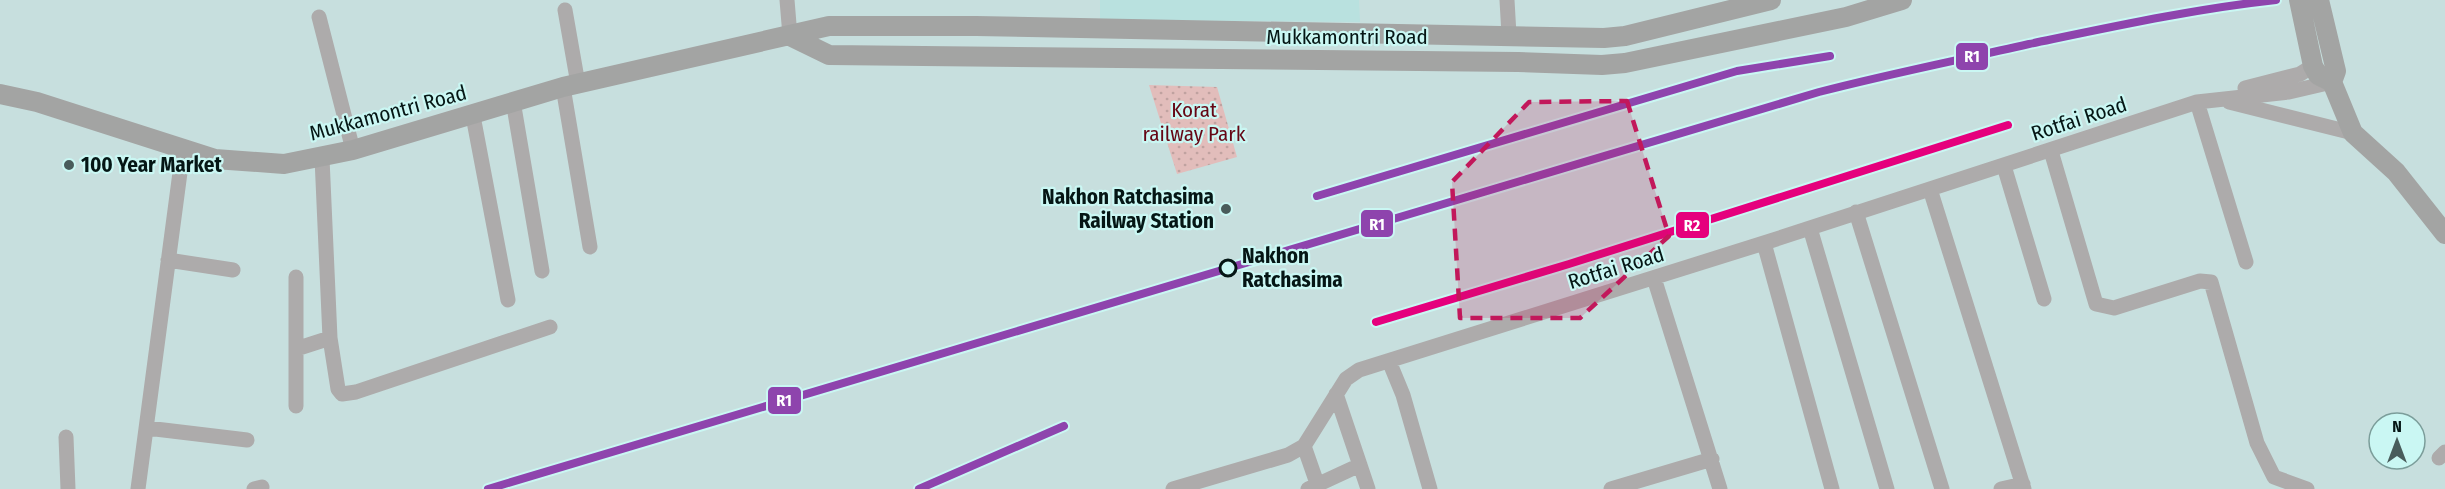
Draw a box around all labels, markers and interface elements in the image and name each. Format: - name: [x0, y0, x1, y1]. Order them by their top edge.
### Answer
- street label: Mukkamontri Road: [1266, 24, 1428, 50]
- line badge: R1: [1955, 42, 1989, 71]
- text: R1: [1964, 47, 1980, 66]
- street label: Mukkamontri Road: [307, 80, 469, 146]
- street label: Rotfai Road: [2028, 91, 2130, 147]
- park label: Korat railway Park: [1143, 97, 1246, 147]
- place label: 100 Year Market: [81, 152, 222, 178]
- marker: 100 Year Market: [62, 158, 76, 172]
- place label: Nakhon Ratchasima Railway Station: [1042, 184, 1214, 234]
- marker: Nakhon Ratchasima Railway Station: [1219, 202, 1233, 216]
- line badge: R1: [1360, 209, 1394, 238]
- line badge: R2: [1675, 211, 1710, 239]
- text: R1: [1369, 215, 1385, 234]
- text: R2: [1684, 216, 1701, 235]
- street label: Rotfai Road: [1565, 241, 1667, 295]
- place label: Nakhon Ratchasima: [1242, 243, 1343, 293]
- marker: Nakhon Ratchasima: [1219, 259, 1237, 277]
- line badge: R1: [767, 386, 802, 415]
- text: R1: [776, 391, 792, 410]
- north arrow: [2367, 411, 2427, 471]
- text: N: [2392, 417, 2402, 436]

